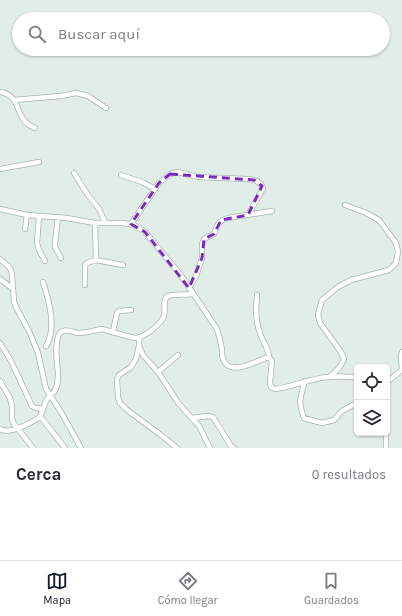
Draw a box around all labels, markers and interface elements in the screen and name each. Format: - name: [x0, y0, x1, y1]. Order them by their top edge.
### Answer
- search box: [12, 12, 390, 56]
- icon: search: [26, 23, 48, 45]
- text: Buscar aquí: [58, 25, 140, 43]
- map controls: [354, 364, 390, 436]
- button: locate: [354, 364, 390, 400]
- button: layers: [354, 400, 390, 436]
- text: Cerca: [16, 464, 61, 484]
- text: 0 resultados: [312, 467, 386, 482]
- tab: Mapa: [43, 570, 71, 607]
- tab: Cómo llegar: [158, 570, 217, 607]
- tab: Guardados: [304, 570, 359, 607]

